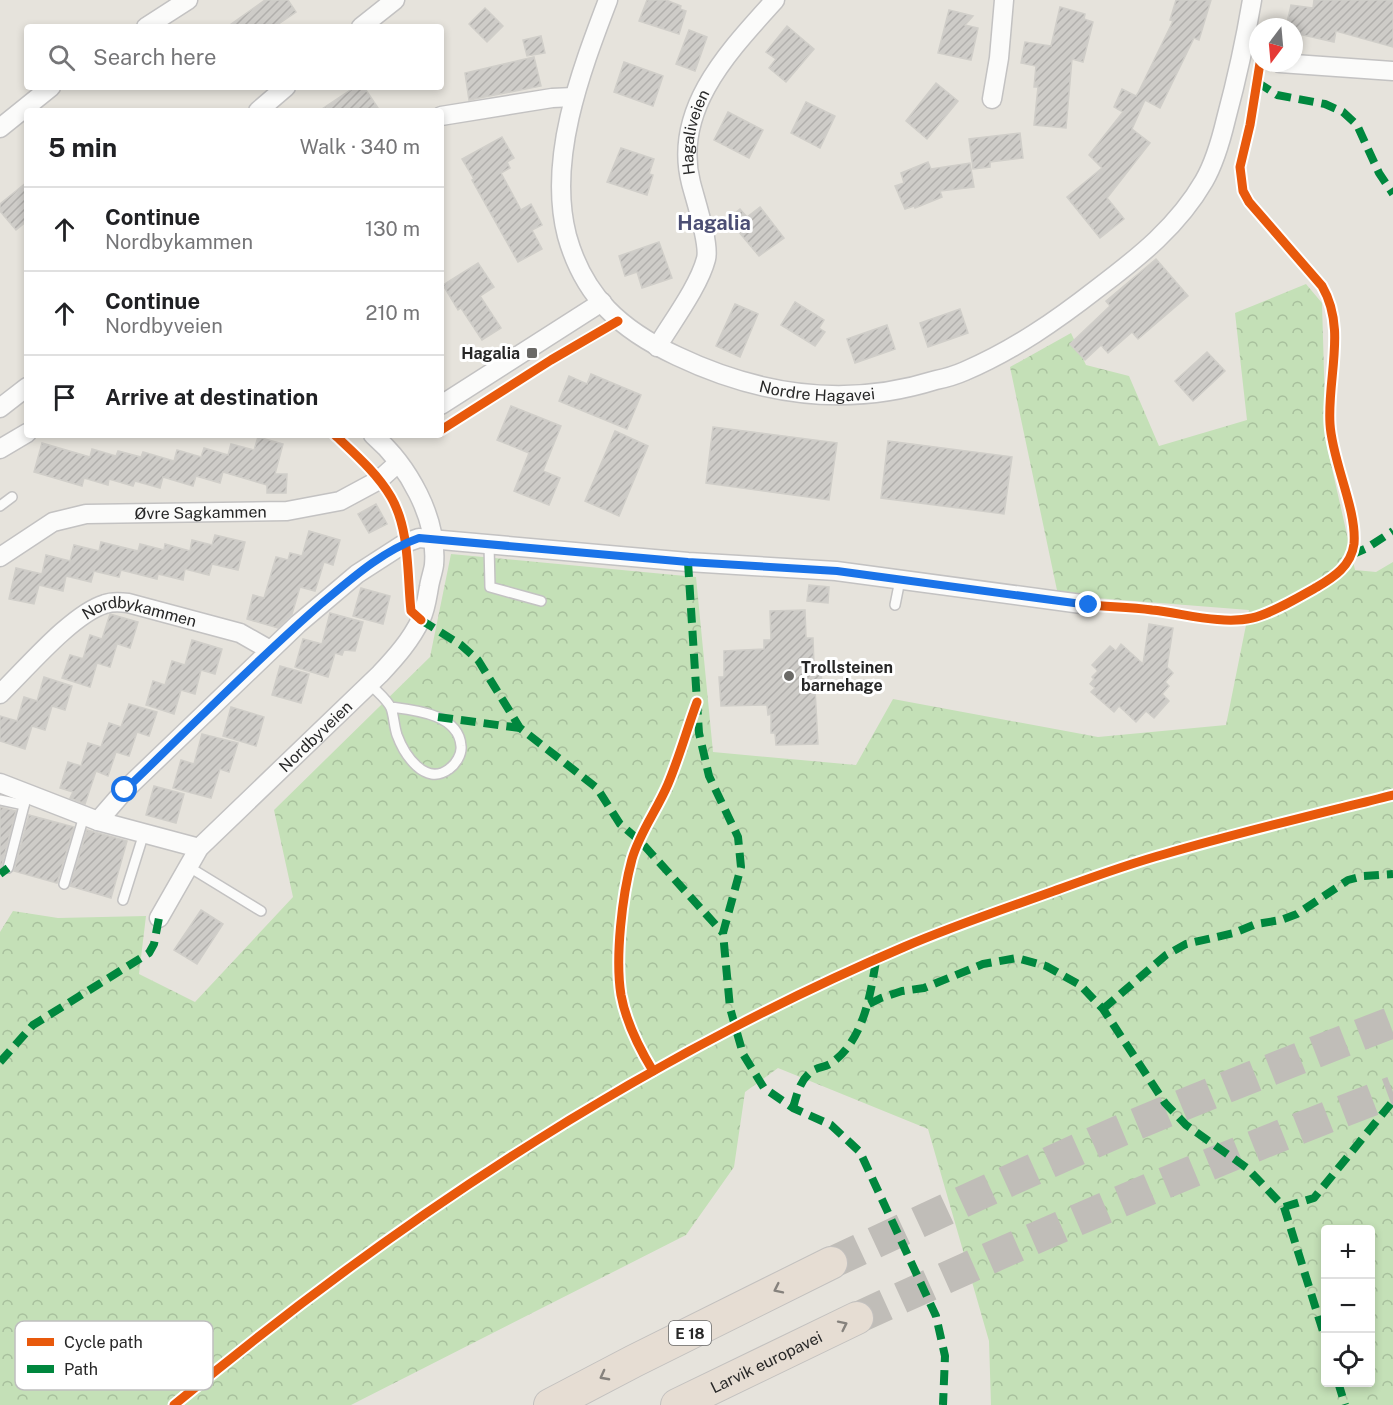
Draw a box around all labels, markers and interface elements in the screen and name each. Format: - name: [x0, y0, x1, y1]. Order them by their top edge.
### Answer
- north arrow: [1249, 18, 1303, 72]
- search box: [24, 24, 444, 90]
- icon: search: [45, 41, 78, 74]
- text: Search here: [93, 44, 217, 70]
- street label: Hagaliveien: [678, 86, 713, 176]
- text: 5 min: [48, 132, 117, 163]
- text: Walk · 340 m: [300, 135, 420, 159]
- text: Continue: [105, 204, 200, 230]
- district label: Hagalia: [677, 211, 751, 235]
- icon: ahead: [48, 213, 81, 246]
- text: 130 m: [365, 217, 420, 241]
- text: Nordbykammen: [105, 230, 253, 254]
- text: Continue: [105, 288, 200, 314]
- icon: ahead: [48, 297, 81, 330]
- text: 210 m: [366, 301, 420, 325]
- text: Nordbyveien: [105, 314, 223, 338]
- place label: Hagalia: [461, 344, 520, 363]
- marker: Hagalia: [525, 346, 539, 360]
- street label: Nordre Hagavei: [757, 376, 876, 405]
- icon: arrive: [48, 381, 81, 414]
- text: Arrive at destination: [105, 384, 318, 410]
- street label: Øvre Sagkammen: [134, 502, 267, 523]
- route end: [1075, 591, 1101, 617]
- street label: Nordbykammen: [78, 592, 199, 630]
- place label: Trollsteinen barnehage: [801, 658, 893, 695]
- marker: Trollsteinen barnehage: [782, 669, 796, 683]
- street label: Nordbyveien: [275, 697, 356, 776]
- route start: [111, 776, 137, 802]
- map controls: [1321, 1225, 1375, 1387]
- button: +: [1321, 1225, 1375, 1279]
- button: −: [1321, 1279, 1375, 1333]
- one-way arrow: [774, 1281, 785, 1293]
- one-way arrow: [836, 1320, 847, 1332]
- legend: [15, 1321, 213, 1390]
- road number: E 18: [669, 1321, 711, 1345]
- street label: Larvik europavei: [707, 1327, 825, 1397]
- text: Cycle path: [64, 1333, 143, 1352]
- button: locate: [1321, 1333, 1375, 1387]
- text: Path: [64, 1360, 98, 1379]
- one-way arrow: [600, 1369, 610, 1380]

